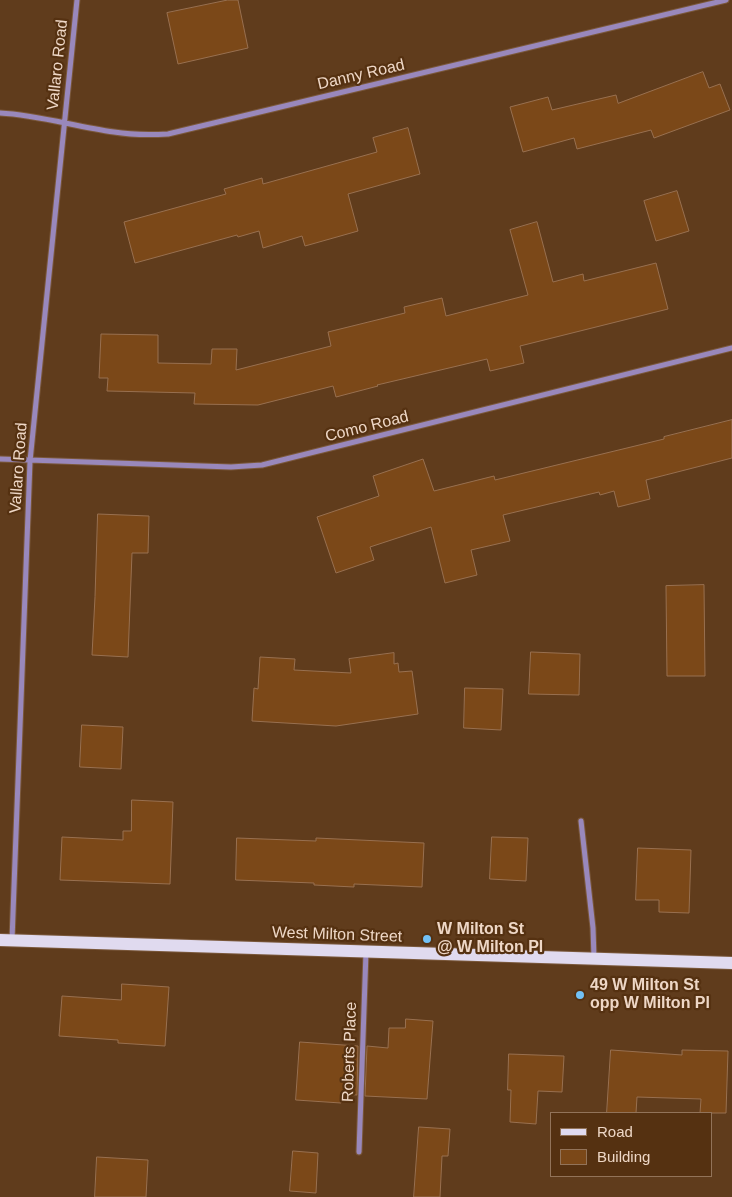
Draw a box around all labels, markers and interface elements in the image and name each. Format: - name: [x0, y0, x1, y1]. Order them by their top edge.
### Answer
- street label: Vallaro Road: [44, 19, 72, 111]
- street label: Danny Road: [316, 56, 406, 94]
- street label: Como Road: [323, 407, 411, 447]
- street label: Vallaro Road: [6, 422, 32, 514]
- place label: W Milton St @ W Milton Pl: [437, 920, 543, 958]
- street label: West Milton Street: [271, 923, 403, 947]
- marker: W Milton St @ W Milton Pl: [421, 933, 433, 945]
- place label: 49 W Milton St opp W Milton Pl: [590, 976, 710, 1014]
- marker: 49 W Milton St opp W Milton Pl: [574, 989, 586, 1001]
- street label: Roberts Place: [339, 1001, 361, 1103]
- legend: [550, 1112, 712, 1177]
- text: Road: [597, 1123, 633, 1140]
- text: Building: [597, 1148, 650, 1165]

